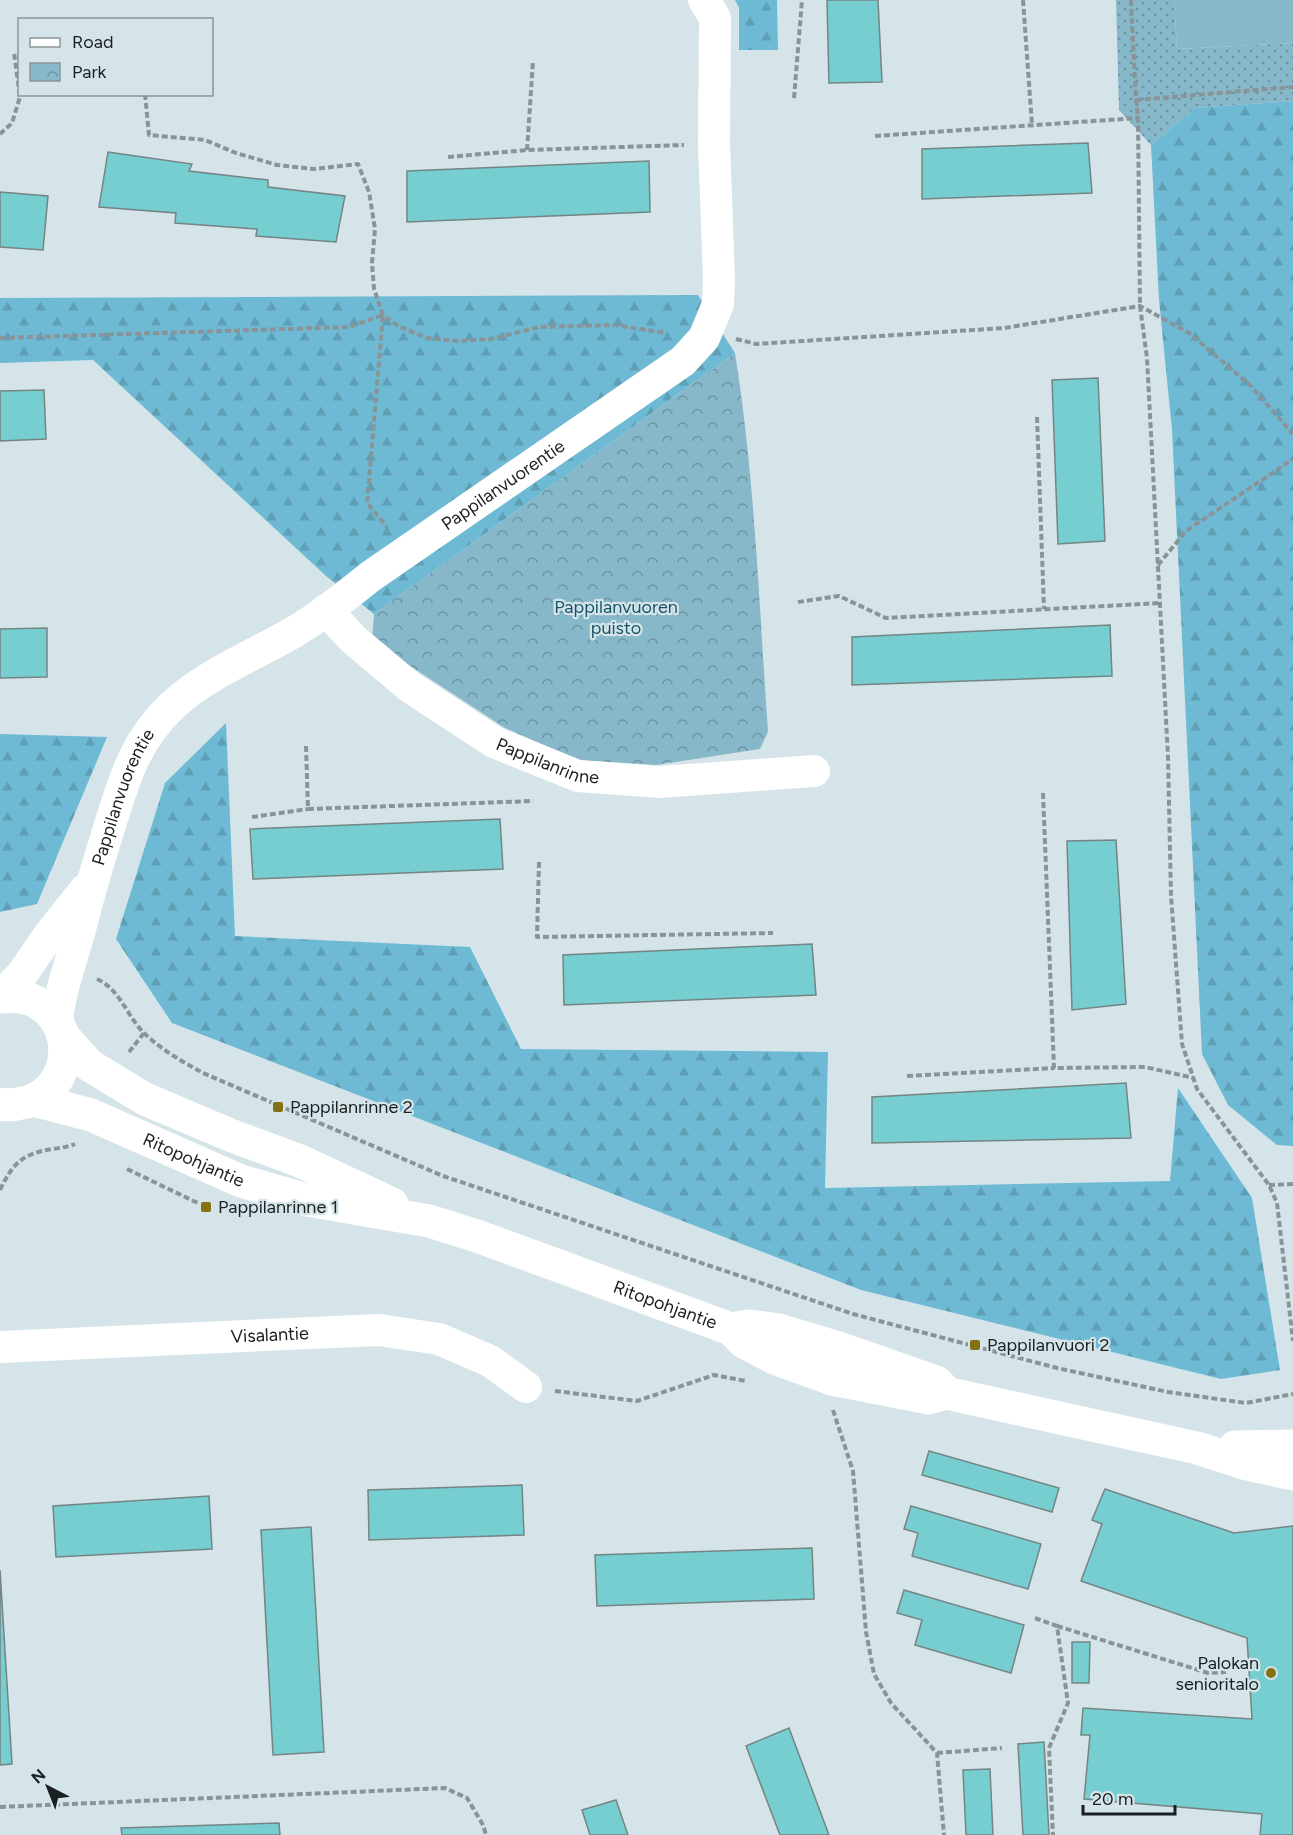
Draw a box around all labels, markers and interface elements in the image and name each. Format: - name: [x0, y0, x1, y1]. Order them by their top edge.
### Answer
- legend: [18, 18, 213, 96]
- text: Road: [72, 31, 113, 53]
- text: Park: [72, 61, 107, 83]
- street label: Pappilanvuorentie: [437, 435, 569, 535]
- park label: Pappilanvuoren puisto: [554, 596, 678, 639]
- street label: Pappilanvuorentie: [87, 724, 159, 868]
- street label: Pappilanrinne: [493, 733, 600, 789]
- place label: Pappilanrinne 2: [290, 1096, 413, 1118]
- marker: Pappilanrinne 2: [271, 1100, 285, 1114]
- street label: Ritopohjantie: [139, 1128, 248, 1192]
- place label: Pappilanrinne 1: [218, 1196, 338, 1218]
- marker: Pappilanrinne 1: [199, 1200, 213, 1214]
- street label: Ritopohjantie: [610, 1276, 720, 1334]
- street label: Visalantie: [230, 1322, 309, 1348]
- place label: Pappilanvuori 2: [987, 1334, 1110, 1356]
- marker: Pappilanvuori 2: [968, 1338, 982, 1352]
- place label: Palokan senioritalo: [1176, 1652, 1259, 1695]
- marker: Palokan senioritalo: [1264, 1666, 1278, 1680]
- north arrow: [18, 1757, 78, 1817]
- text: N: [27, 1765, 49, 1787]
- scale bar: [1083, 1778, 1174, 1816]
- text: 20 m: [1092, 1788, 1133, 1810]

